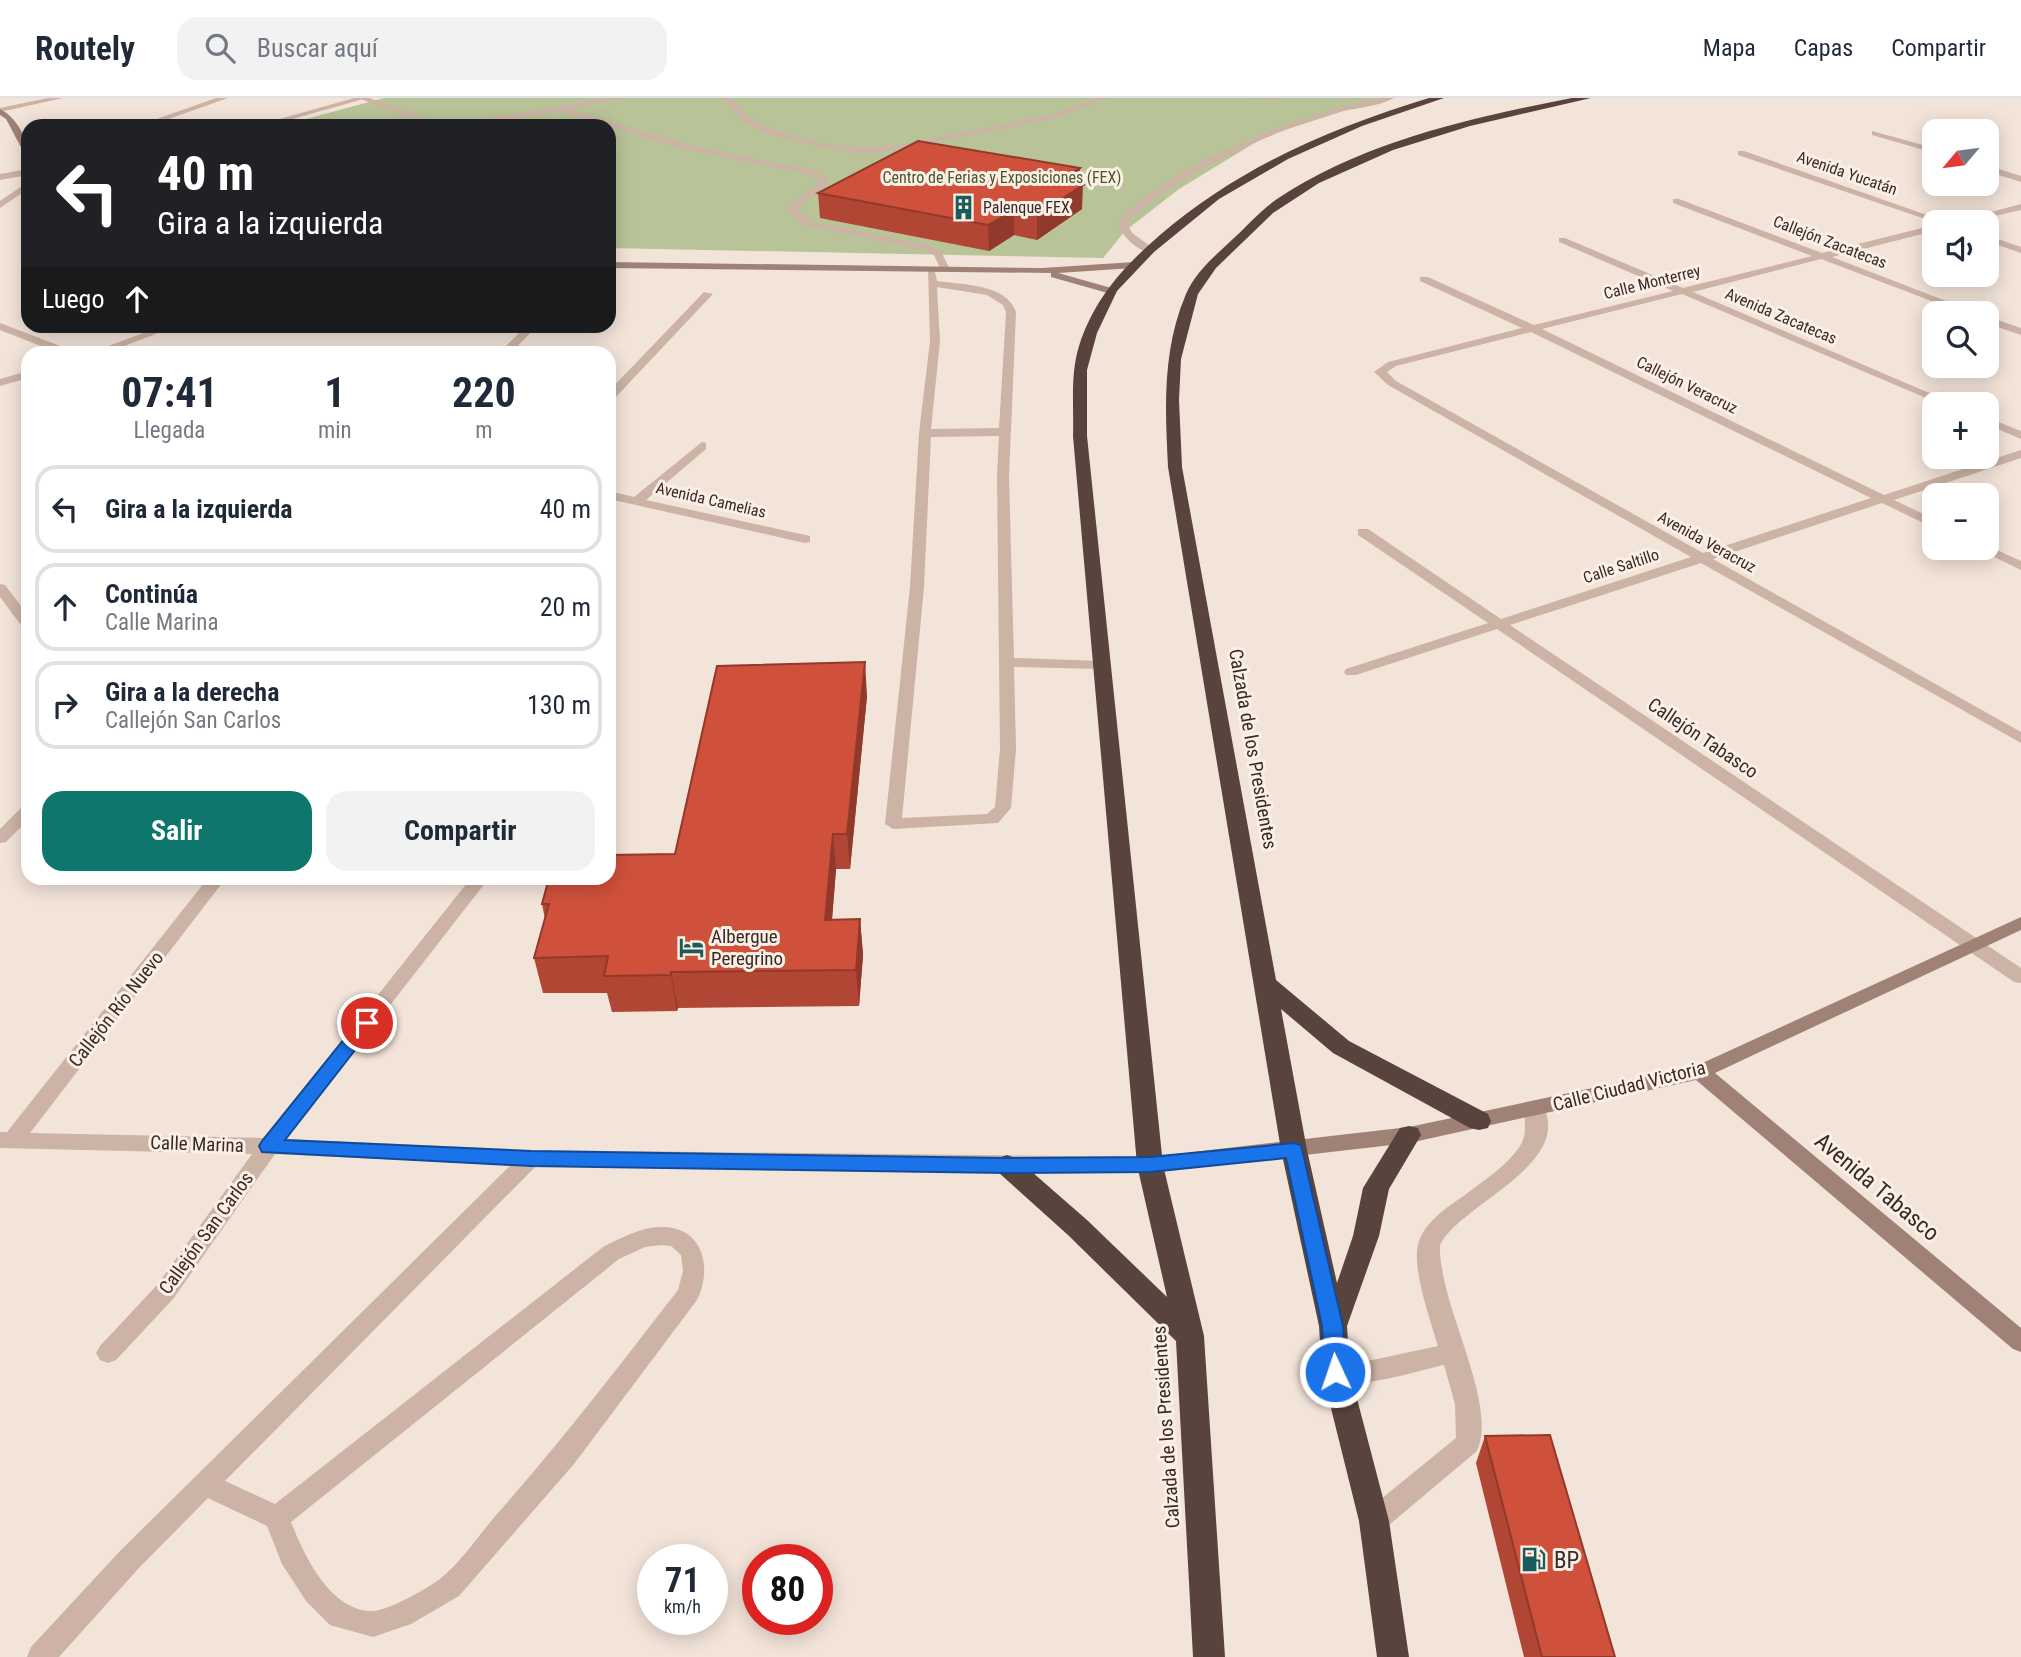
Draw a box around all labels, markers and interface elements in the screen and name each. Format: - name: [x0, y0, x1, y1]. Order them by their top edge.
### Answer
- search box: [177, 17, 667, 80]
- text: Routely: [35, 29, 135, 68]
- icon: search: [201, 29, 239, 67]
- text: Buscar aquí: [257, 33, 378, 63]
- text: Mapa: [1703, 34, 1756, 62]
- text: Capas: [1794, 34, 1853, 62]
- text: Compartir: [1891, 34, 1986, 62]
- north arrow: [1922, 119, 1998, 196]
- map controls: [1922, 119, 1999, 560]
- text: 40 m: [157, 145, 254, 202]
- icon: left: [42, 147, 133, 238]
- street label: Avenida Yucatán: [1794, 147, 1900, 199]
- park label: Centro de Ferias y Exposiciones (FEX): [883, 168, 1121, 187]
- building icon: Palenque FEX: [949, 193, 977, 221]
- place label: Palenque FEX: [983, 198, 1070, 217]
- text: Gira a la izquierda: [157, 204, 383, 242]
- button: sound: [1922, 210, 1999, 287]
- street label: Callejón Zacatecas: [1770, 212, 1890, 272]
- street label: Calle Monterrey: [1602, 261, 1703, 303]
- icon: ahead: [118, 280, 156, 318]
- text: Luego: [42, 284, 104, 314]
- street label: Avenida Zacatecas: [1722, 284, 1840, 348]
- button: search: [1922, 301, 1999, 378]
- street label: Callejón Veracruz: [1633, 352, 1741, 418]
- text: 07:41: [121, 368, 218, 417]
- text: 1: [324, 368, 345, 417]
- text: 220: [452, 368, 516, 417]
- button: +: [1922, 392, 1999, 469]
- text: Llegada: [134, 417, 205, 444]
- text: min: [318, 417, 352, 444]
- text: m: [475, 417, 492, 444]
- street label: Avenida Camelias: [654, 478, 768, 522]
- button: −: [1922, 483, 1999, 560]
- icon: left: [46, 490, 84, 528]
- text: Gira a la izquierda: [105, 494, 293, 524]
- text: 40 m: [540, 494, 591, 524]
- street label: Avenida Veracruz: [1655, 507, 1759, 577]
- street label: Calle Saltillo: [1581, 545, 1661, 587]
- text: Continúa: [105, 579, 198, 609]
- icon: ahead: [46, 588, 84, 626]
- text: 20 m: [540, 592, 591, 622]
- text: Calle Marina: [105, 609, 219, 636]
- street label: Calzada de los Presidentes: [1224, 647, 1282, 851]
- text: Gira a la derecha: [105, 677, 279, 707]
- icon: right: [46, 686, 84, 724]
- text: 130 m: [527, 690, 591, 720]
- street label: Callejón Tabasco: [1644, 693, 1762, 783]
- text: Callejón San Carlos: [105, 707, 281, 734]
- button: Salir: [42, 791, 312, 871]
- button: Compartir: [326, 791, 595, 871]
- place label: Albergue Peregrino: [711, 925, 783, 970]
- hotel icon: Albergue Peregrino: [677, 933, 705, 961]
- street label: Callejón Río Nuevo: [64, 947, 168, 1071]
- pin: [337, 993, 397, 1053]
- icon: arrive: [348, 1004, 386, 1042]
- street label: Calle Ciudad Victoria: [1550, 1056, 1708, 1116]
- street label: Avenida Tabasco: [1809, 1127, 1945, 1247]
- street label: Calle Marina: [150, 1131, 244, 1157]
- street label: Callejón San Carlos: [154, 1167, 258, 1299]
- street label: Calzada de los Presidentes: [1147, 1325, 1185, 1529]
- position arrow: [1298, 1335, 1372, 1409]
- speed limit sign: 80: [742, 1544, 833, 1635]
- fuel station icon: BP: [1520, 1546, 1548, 1574]
- place label: BP: [1554, 1547, 1579, 1574]
- text: 71: [665, 1560, 700, 1601]
- text: km/h: [664, 1596, 701, 1617]

